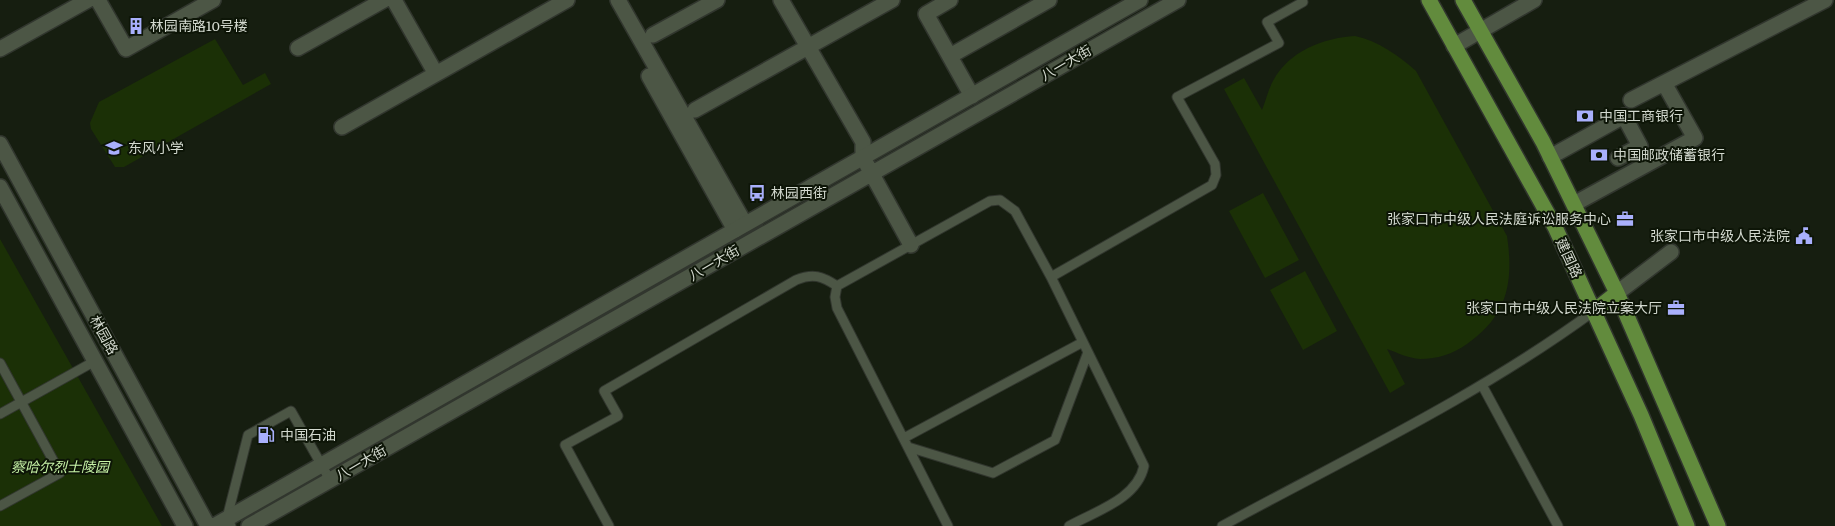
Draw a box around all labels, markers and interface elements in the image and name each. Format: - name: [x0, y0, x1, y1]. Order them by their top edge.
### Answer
- place label: 林园南路10号楼: [150, 15, 248, 35]
- building icon: 林园南路10号楼: [126, 16, 146, 36]
- street label: 八一大街: [1036, 39, 1095, 85]
- place label: 中国工商银行: [1599, 105, 1683, 125]
- bank icon: 中国工商银行: [1575, 106, 1595, 126]
- place label: 东风小学: [128, 137, 184, 157]
- school or university icon: 东风小学: [104, 138, 124, 158]
- place label: 中国邮政储蓄银行: [1613, 144, 1725, 164]
- bank icon: 中国邮政储蓄银行: [1589, 145, 1609, 165]
- place label: 林园西街: [771, 182, 827, 202]
- bus stop icon: 林园西街: [747, 183, 767, 203]
- place label: 张家口市中级人民法庭诉讼服务中心: [1387, 208, 1611, 228]
- office icon: 张家口市中级人民法庭诉讼服务中心: [1615, 209, 1635, 229]
- place label: 张家口市中级人民法院: [1650, 225, 1790, 245]
- public building icon: 张家口市中级人民法院: [1794, 226, 1814, 246]
- street label: 建国路: [1552, 234, 1588, 281]
- street label: 八一大街: [684, 239, 743, 285]
- place label: 张家口市中级人民法院立案大厅: [1466, 297, 1662, 317]
- office icon: 张家口市中级人民法院立案大厅: [1666, 298, 1686, 318]
- street label: 林园路: [86, 311, 124, 358]
- place label: 中国石油: [280, 424, 336, 444]
- fuel station icon: 中国石油: [256, 425, 276, 445]
- street label: 八一大街: [331, 439, 390, 485]
- park label: 察哈尔烈士陵园: [11, 456, 111, 476]

